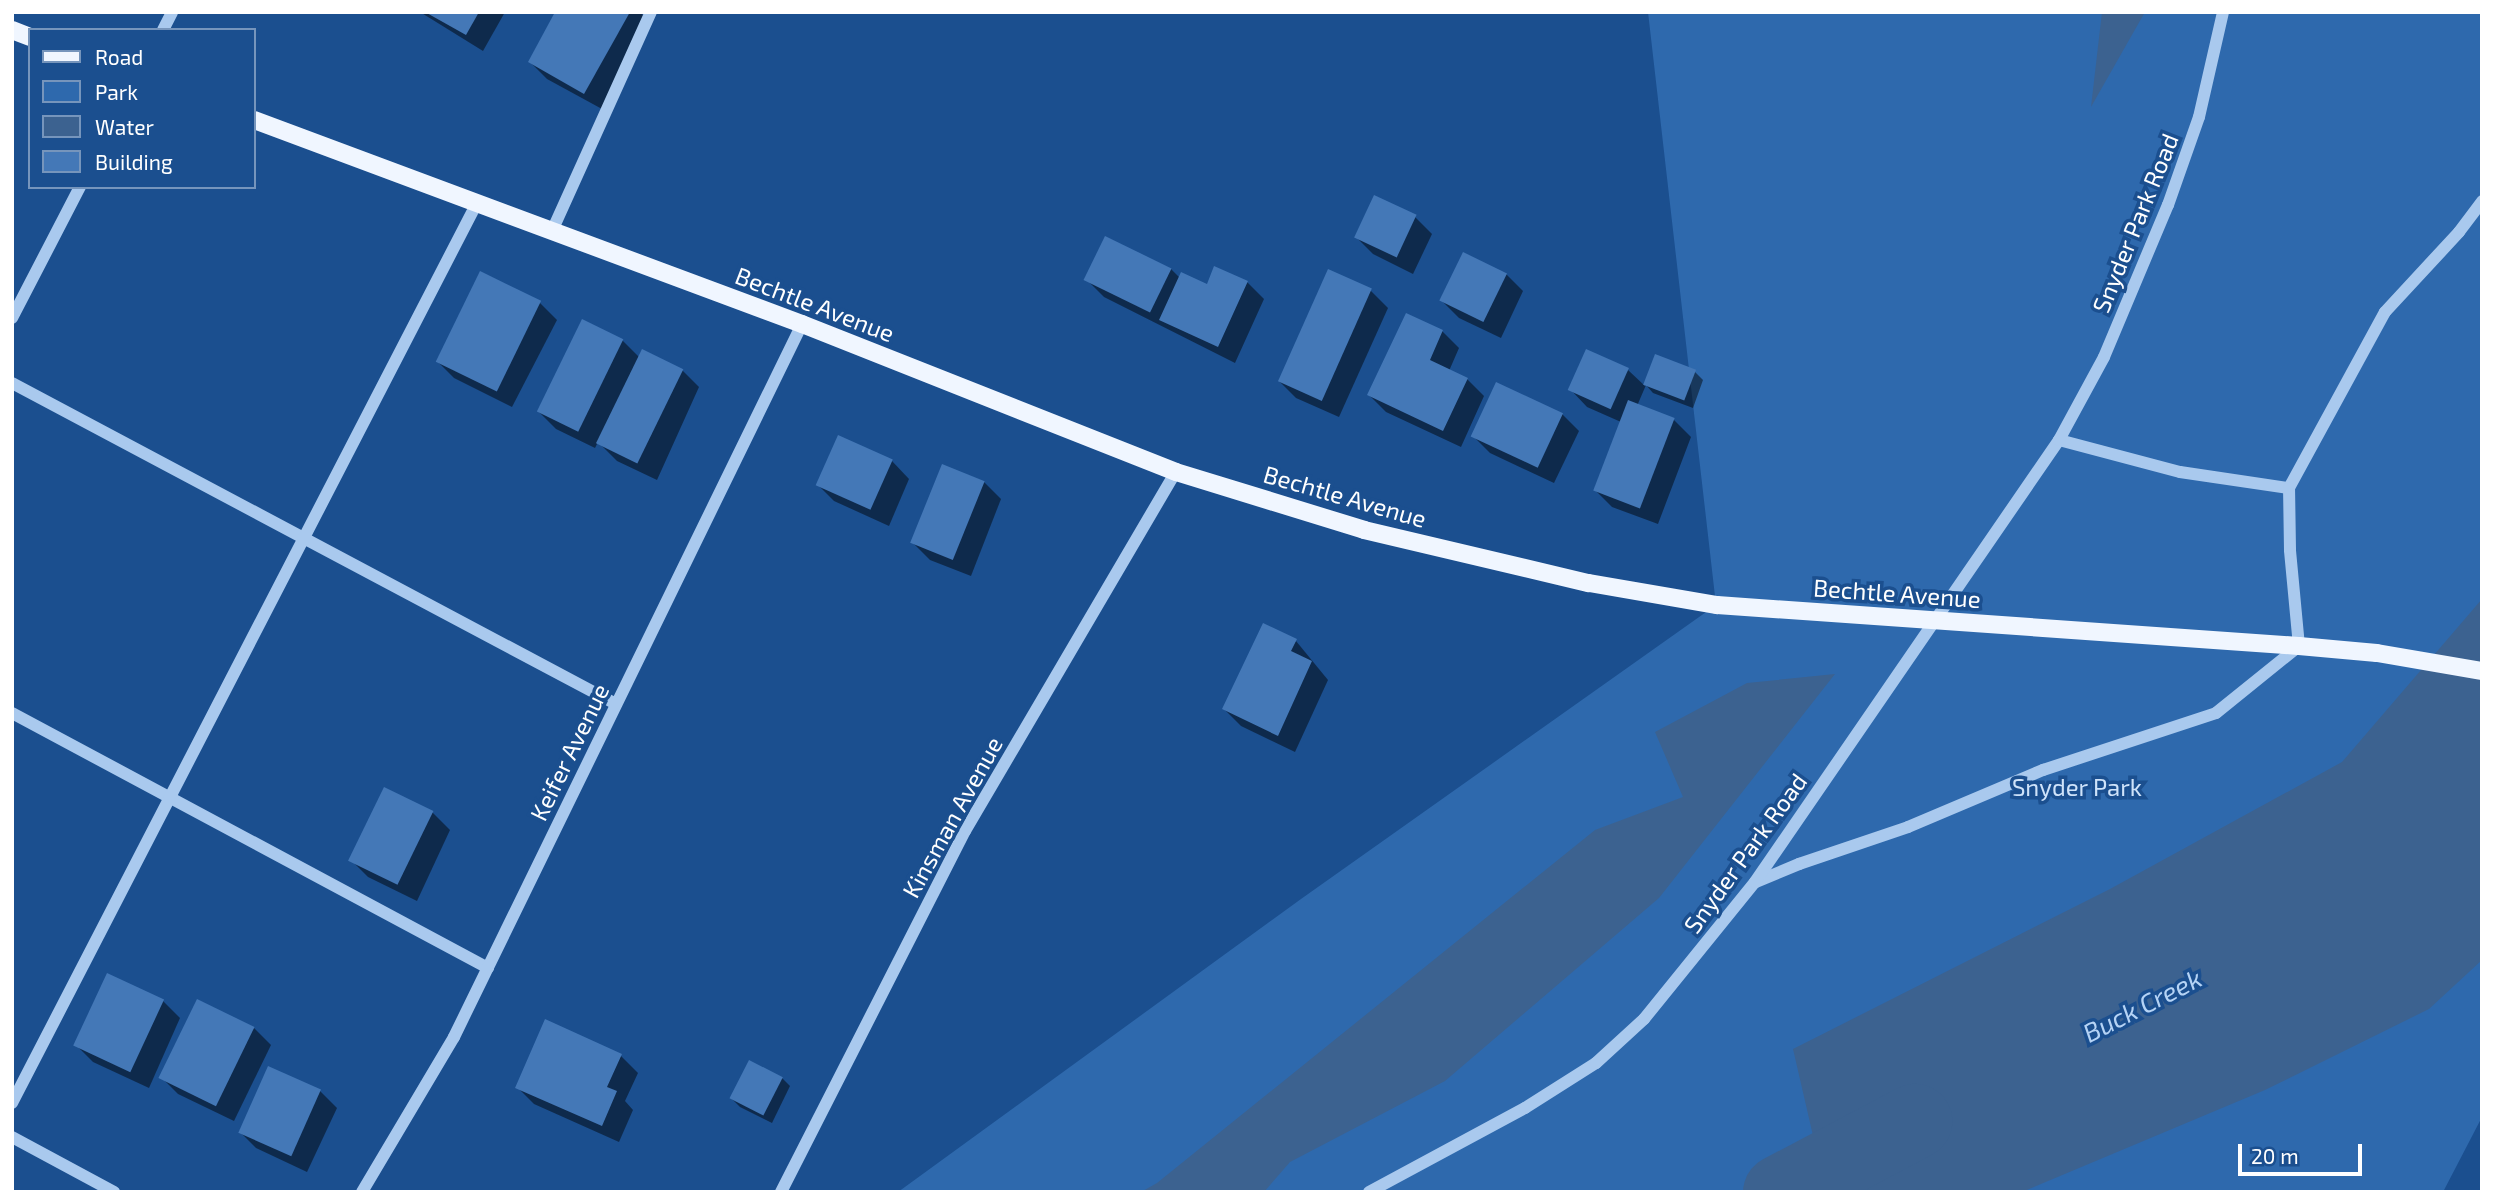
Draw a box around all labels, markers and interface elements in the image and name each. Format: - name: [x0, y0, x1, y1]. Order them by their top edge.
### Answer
- legend: [28, 28, 256, 189]
- text: Road: [95, 44, 143, 69]
- text: Park: [95, 79, 138, 104]
- text: Water: [95, 114, 154, 139]
- street label: Snyder Park Road: [2086, 129, 2184, 317]
- text: Building: [95, 149, 173, 174]
- street label: Bechtle Avenue: [731, 260, 899, 348]
- street label: Bechtle Avenue: [1260, 459, 1430, 533]
- street label: Bechtle Avenue: [1812, 573, 1982, 613]
- street label: Keifer Avenue: [523, 678, 615, 826]
- street label: Kinsman Avenue: [896, 731, 1008, 903]
- street label: Snyder Park Road: [1677, 767, 1813, 939]
- park label: Snyder Park: [2012, 773, 2142, 801]
- water label: Buck Creek: [2077, 962, 2207, 1048]
- scale bar: [2242, 1130, 2366, 1174]
- text: 20 m: [2251, 1143, 2299, 1168]

